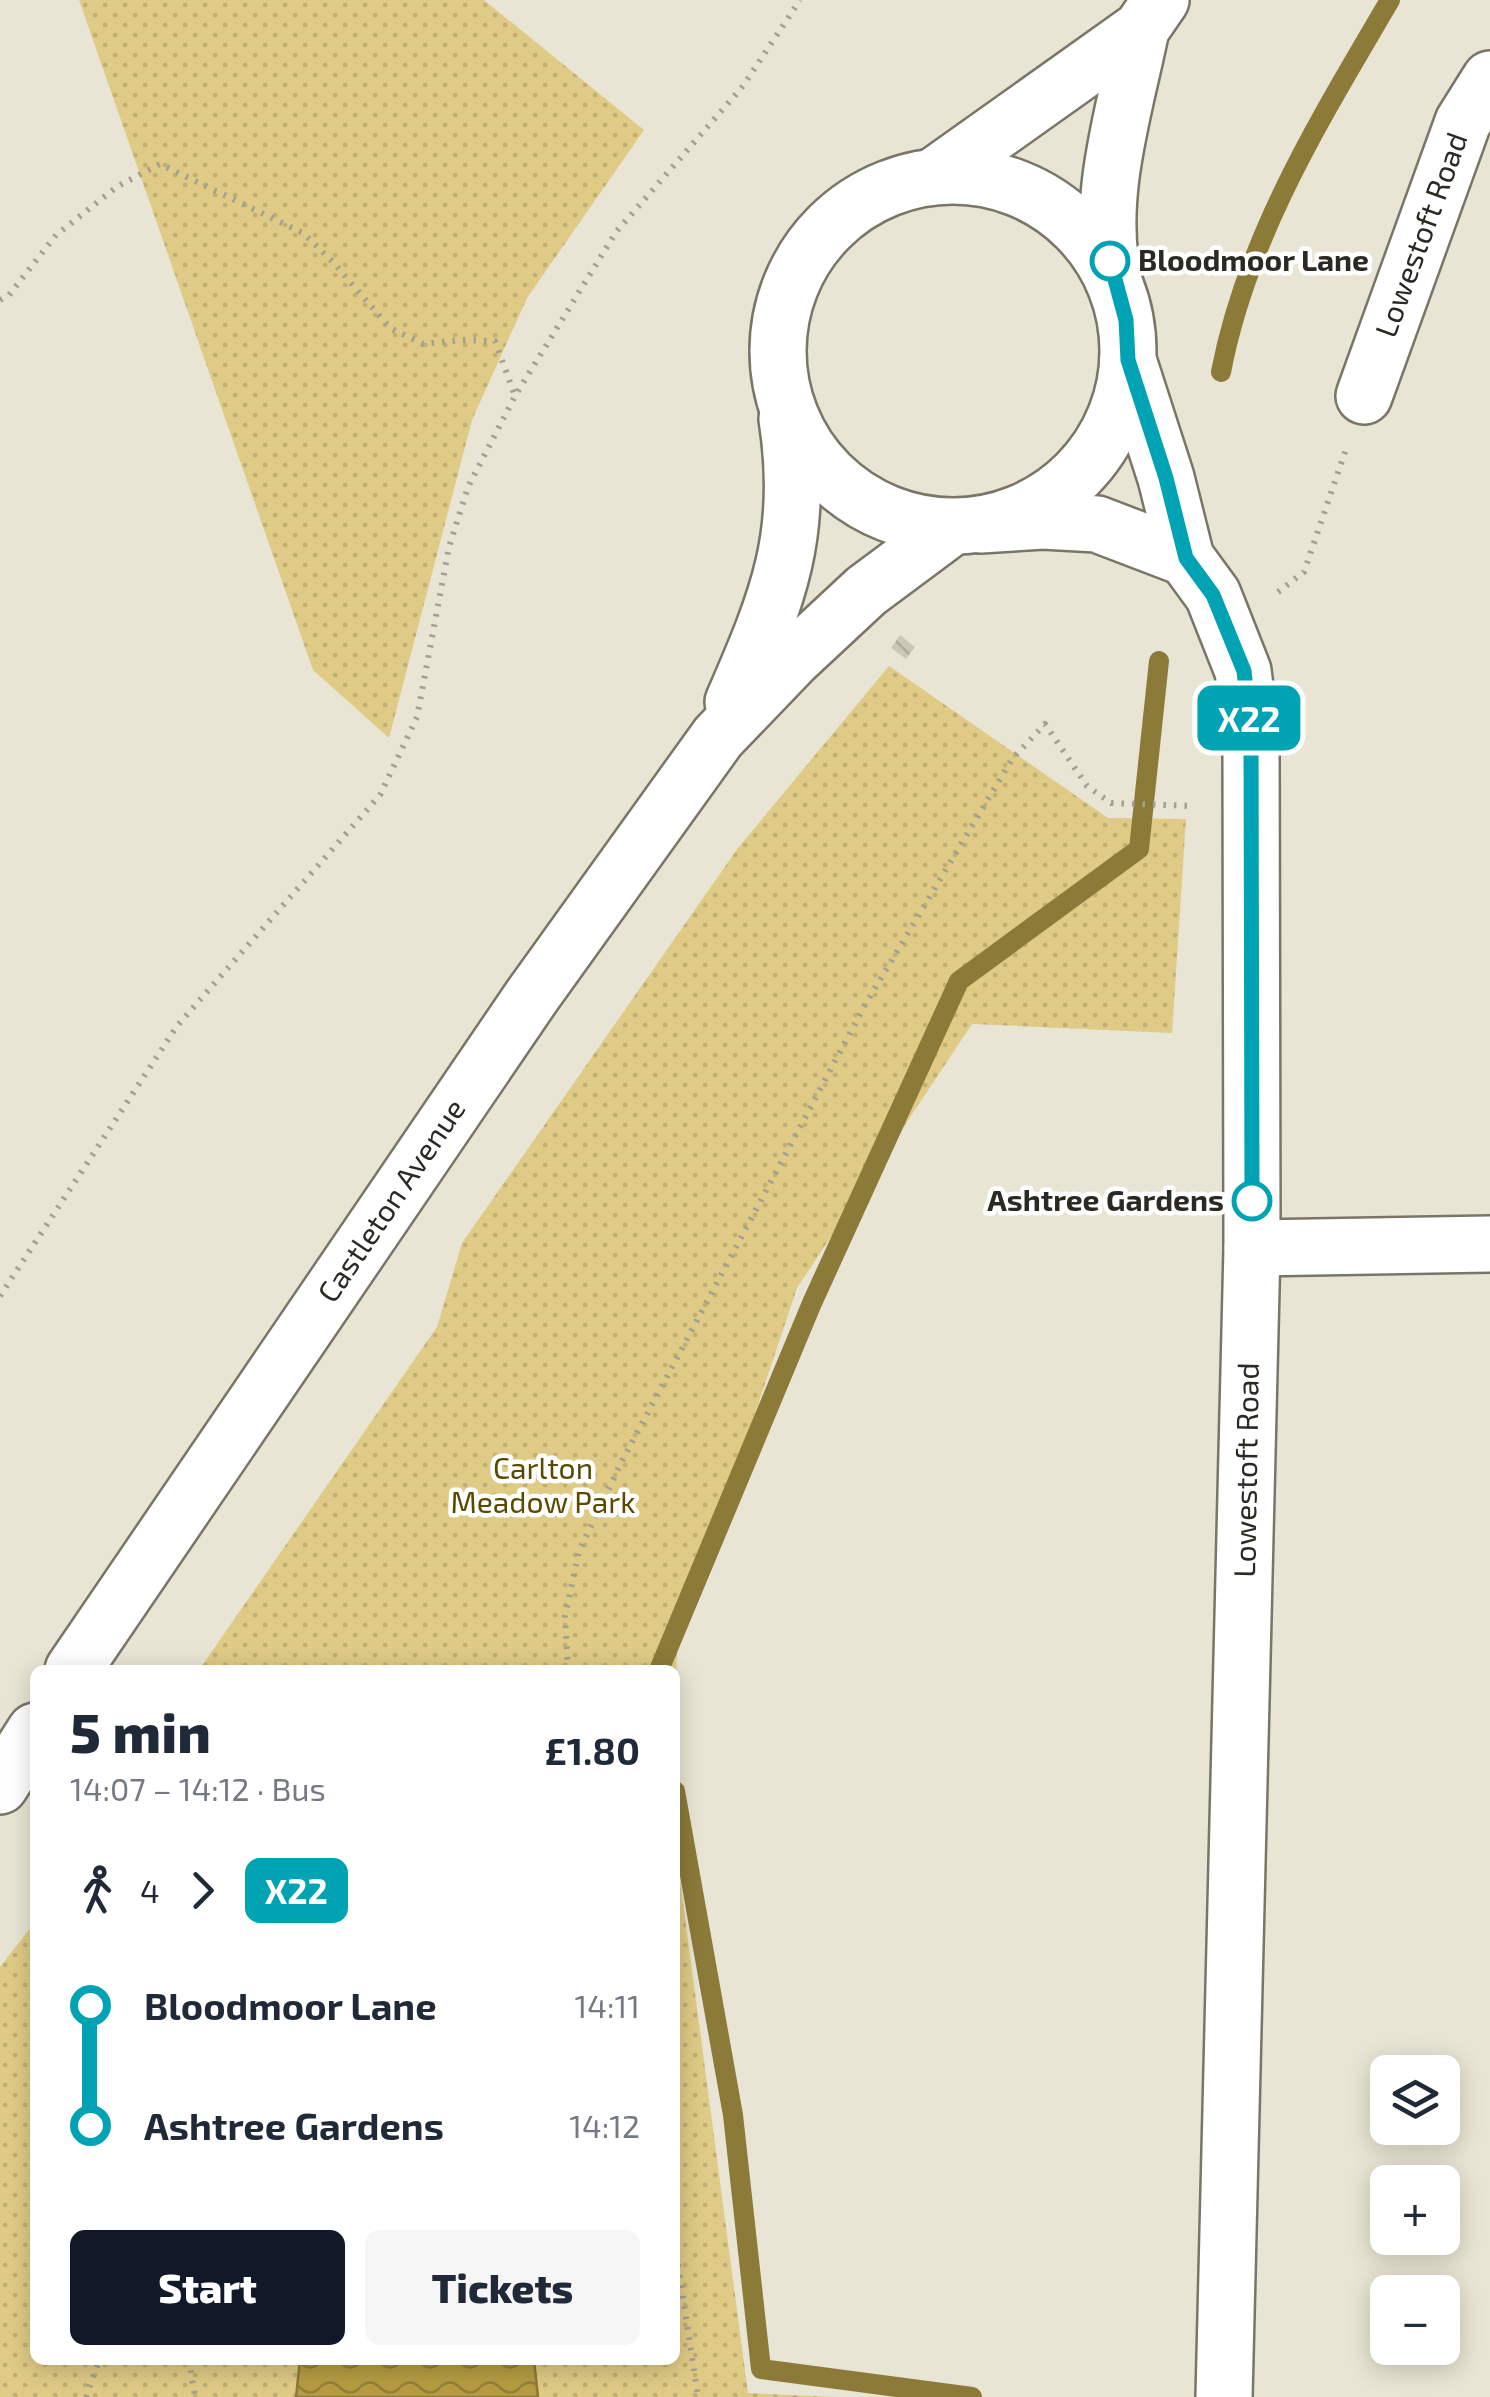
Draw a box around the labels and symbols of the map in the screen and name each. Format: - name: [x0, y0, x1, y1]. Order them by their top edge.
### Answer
- street label: Lowestoft Road: [1366, 127, 1474, 342]
- place label: Bloodmoor Lane: [1138, 241, 1369, 277]
- marker: Bloodmoor Lane: [1091, 242, 1129, 280]
- line badge: X22: [1192, 686, 1306, 750]
- street label: Castleton Avenue: [309, 1091, 472, 1308]
- place label: Ashtree Gardens: [987, 1181, 1224, 1217]
- marker: Ashtree Gardens: [1233, 1182, 1271, 1220]
- street label: Lowestoft Road: [1225, 1362, 1265, 1578]
- park label: Carlton Meadow Park: [450, 1449, 636, 1519]

